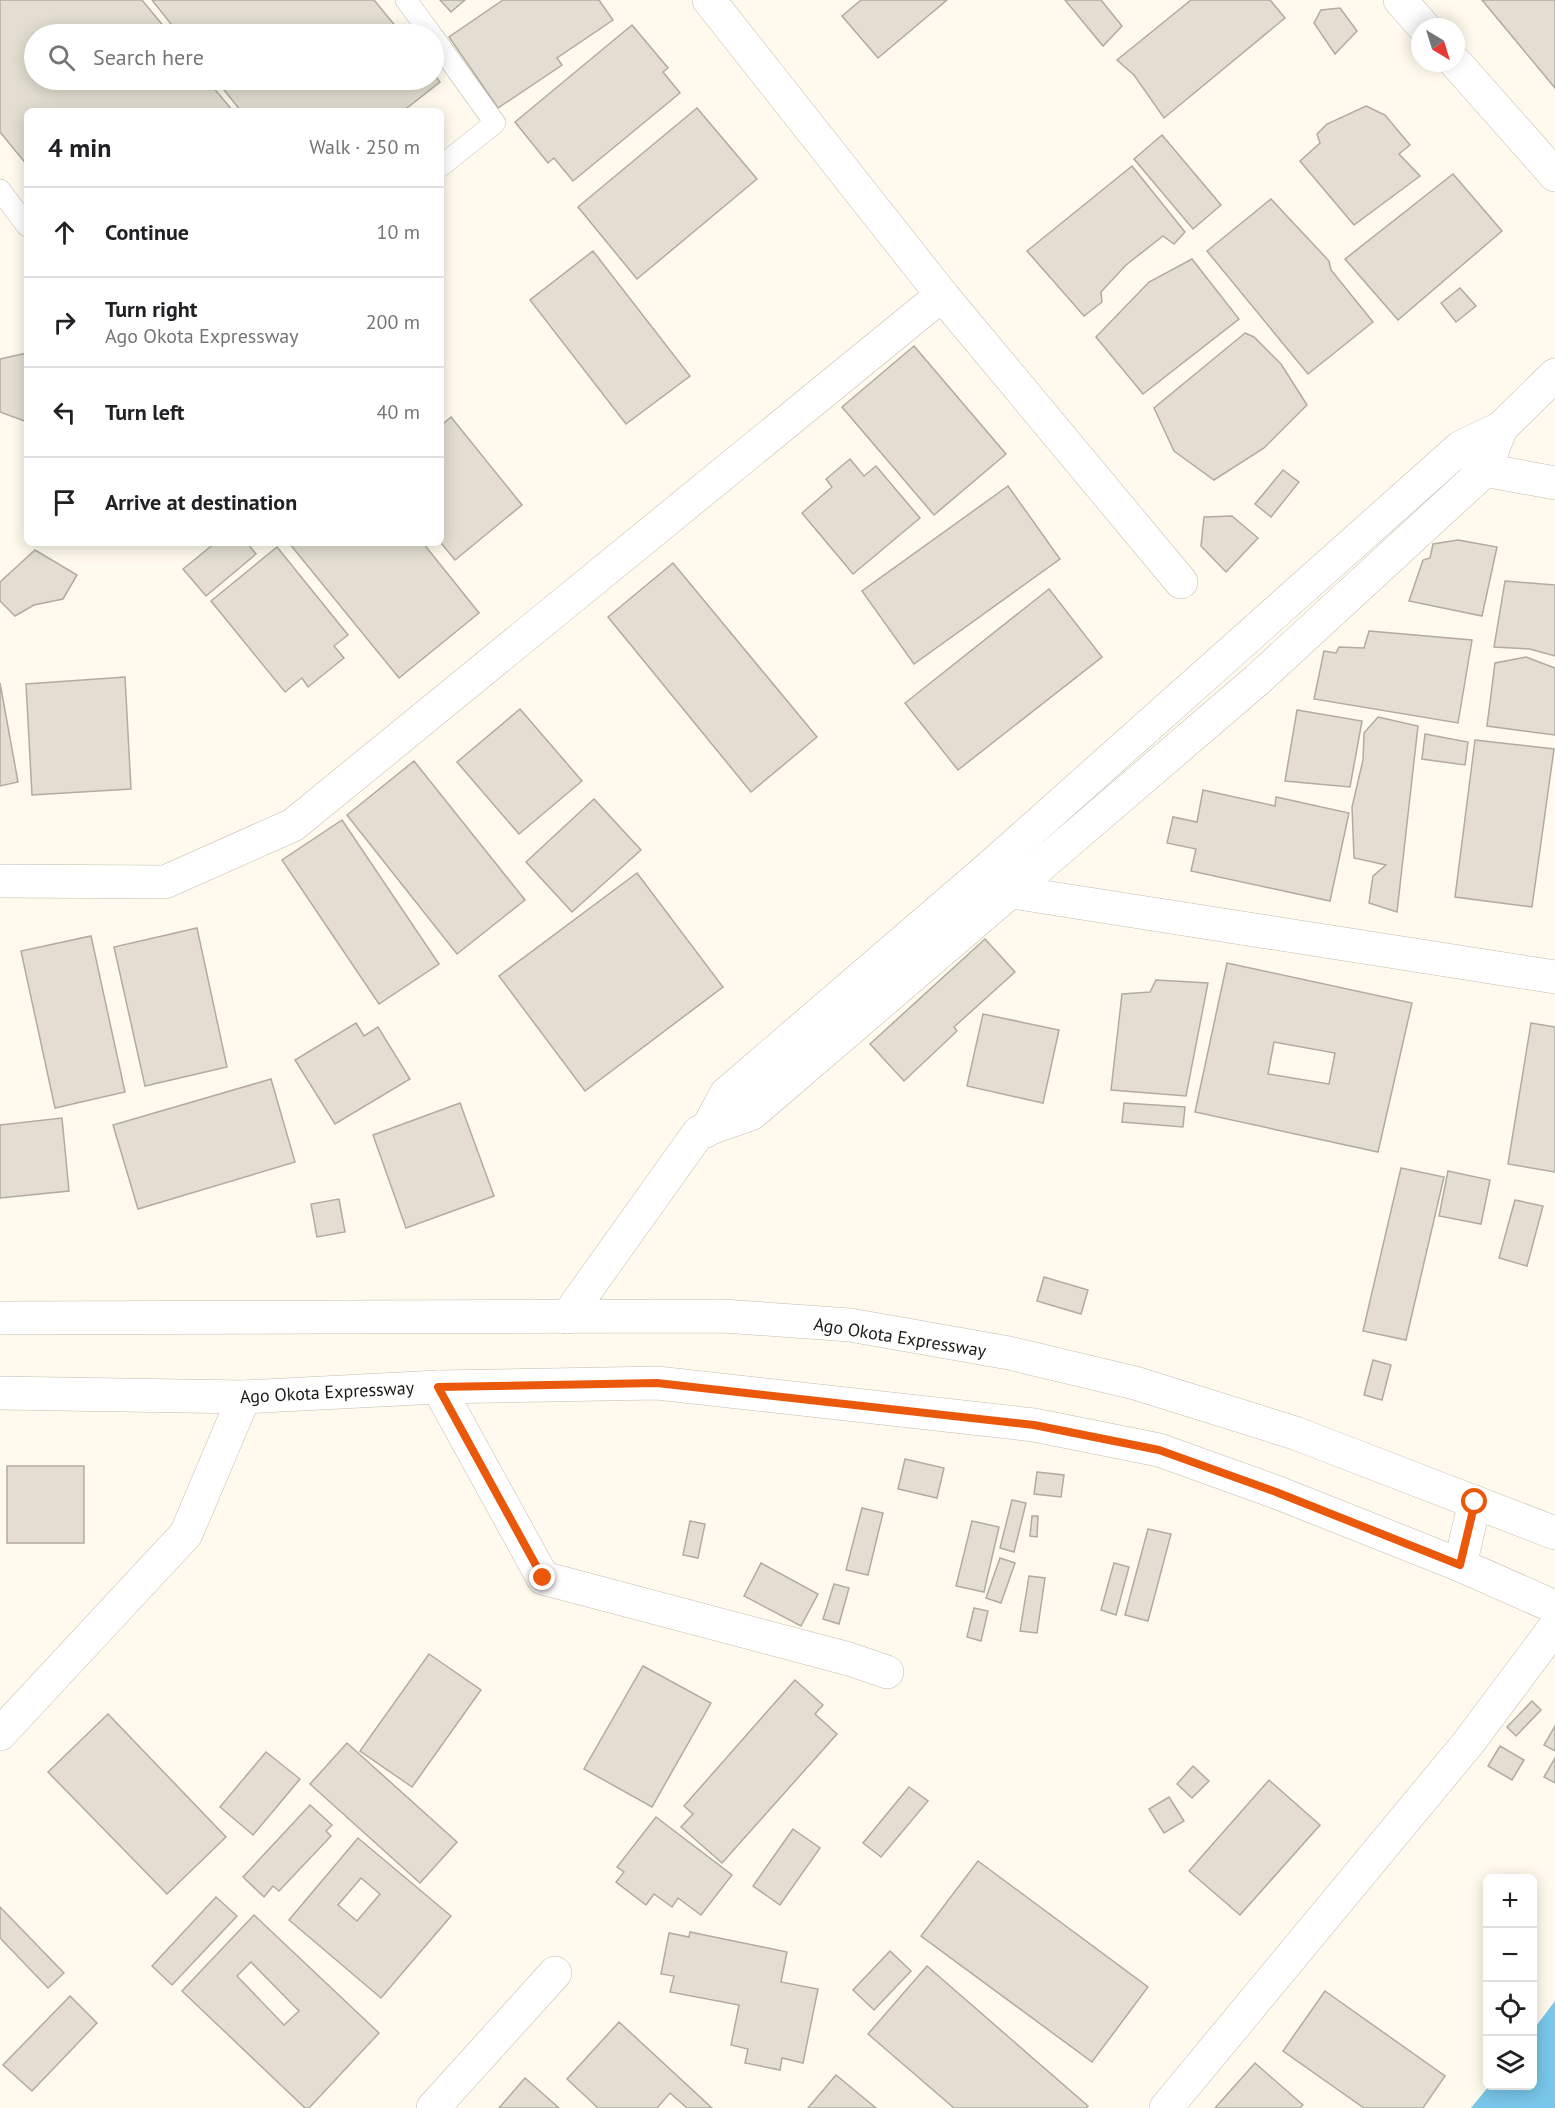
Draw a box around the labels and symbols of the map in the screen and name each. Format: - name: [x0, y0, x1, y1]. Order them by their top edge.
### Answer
- north arrow: [1411, 18, 1465, 72]
- street label: Ago Okota Expressway: [812, 1312, 988, 1362]
- street label: Ago Okota Expressway: [239, 1376, 415, 1408]
- route start: [1461, 1488, 1487, 1514]
- route end: [529, 1564, 555, 1590]

